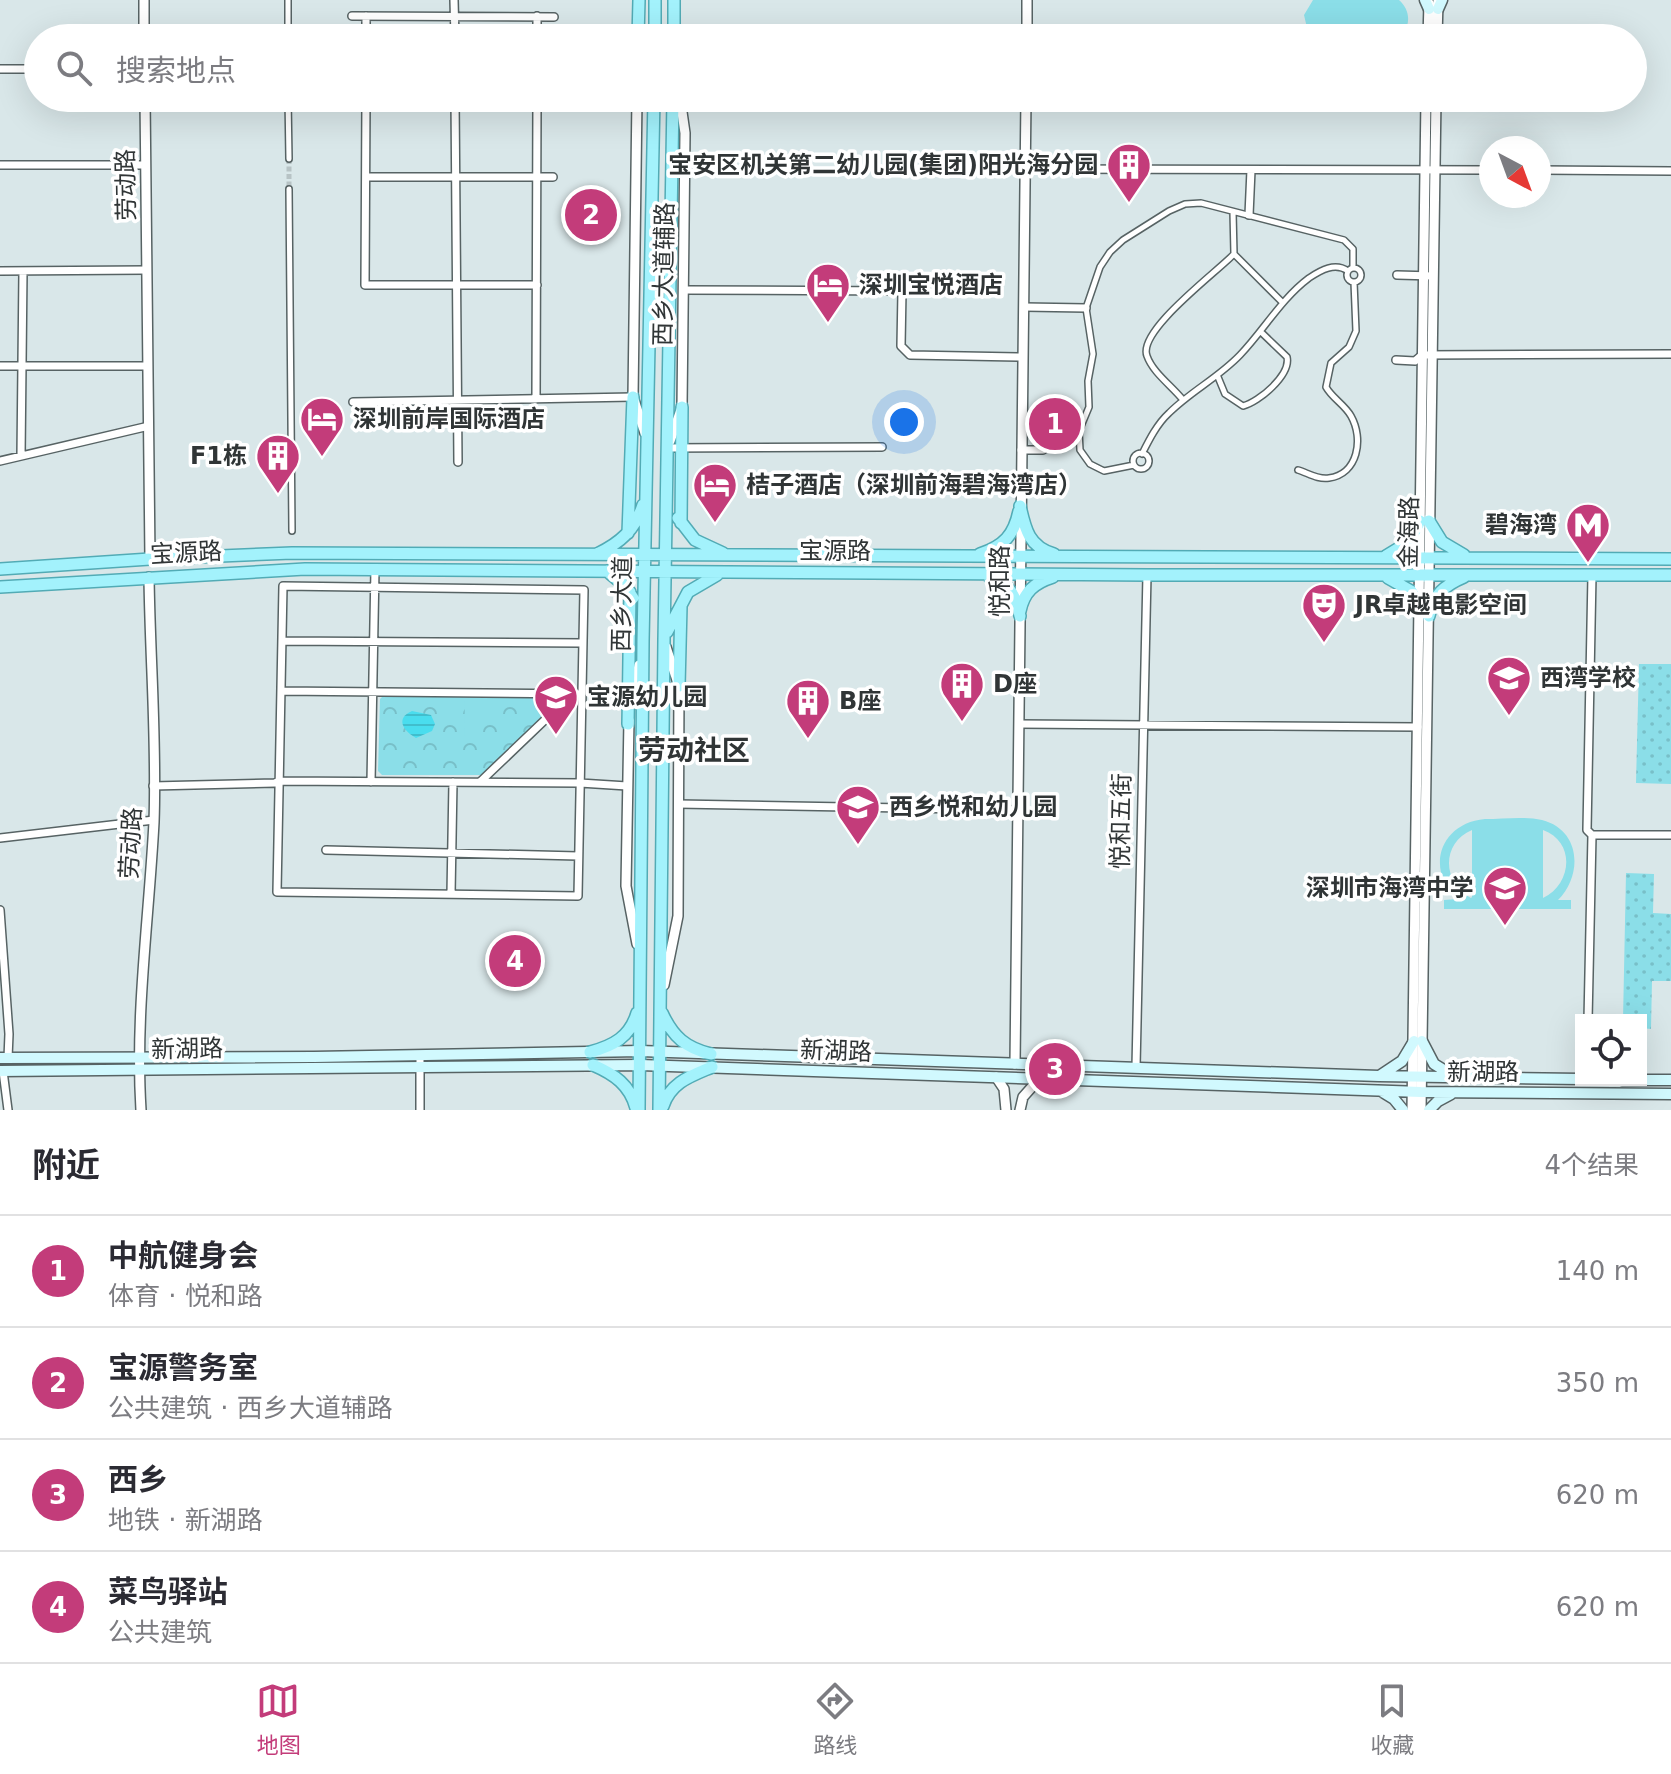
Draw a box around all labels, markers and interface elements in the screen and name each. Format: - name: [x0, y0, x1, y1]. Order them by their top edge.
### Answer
- search box: [24, 24, 1647, 112]
- icon: search: [52, 46, 96, 90]
- text: 搜索地点: [116, 53, 236, 88]
- north arrow: [1479, 136, 1551, 208]
- building icon: 宝安区机关第二幼儿园(集团)阳光海分园: [1105, 141, 1153, 204]
- street label: 劳动路: [111, 149, 141, 221]
- place label: 宝安区机关第二幼儿园(集团)阳光海分园: [668, 151, 1098, 179]
- pin: 2: [565, 185, 617, 245]
- street label: 西乡大道辅路: [649, 202, 679, 346]
- hotel icon: 深圳宝悦酒店: [804, 261, 852, 324]
- place label: 深圳宝悦酒店: [859, 271, 1003, 299]
- pin: 1: [1029, 394, 1081, 454]
- hotel icon: 深圳前岸国际酒店: [298, 395, 346, 458]
- your location: [884, 402, 924, 442]
- place label: 深圳前岸国际酒店: [353, 405, 545, 433]
- building icon: F1栋: [254, 432, 302, 495]
- place label: F1栋: [190, 442, 247, 470]
- hotel icon: 桔子酒店（深圳前海碧海湾店）: [691, 461, 739, 524]
- place label: 桔子酒店（深圳前海碧海湾店）: [746, 471, 1082, 499]
- street label: 金海路: [1394, 496, 1424, 568]
- metro station icon: 碧海湾: [1564, 501, 1612, 564]
- place label: 碧海湾: [1485, 511, 1557, 539]
- street label: 宝源路: [149, 537, 223, 569]
- street label: 宝源路: [799, 537, 871, 565]
- street label: 悦和路: [986, 545, 1014, 617]
- street label: 西乡大道: [607, 556, 637, 652]
- theatre icon: JR卓越电影空间: [1300, 581, 1348, 644]
- place label: JR卓越电影空间: [1353, 591, 1526, 619]
- school or university icon: 西湾学校: [1485, 654, 1533, 717]
- building icon: D座: [938, 660, 986, 723]
- place label: 西湾学校: [1540, 664, 1636, 692]
- place label: D座: [993, 670, 1037, 698]
- school or university icon: 宝源幼儿园: [532, 673, 580, 736]
- building icon: B座: [784, 677, 832, 740]
- place label: 宝源幼儿园: [587, 683, 707, 711]
- place label: B座: [839, 687, 881, 715]
- district label: 劳动社区: [638, 734, 750, 767]
- street label: 悦和五街: [1106, 773, 1136, 869]
- school or university icon: 西乡悦和幼儿园: [834, 783, 882, 846]
- place label: 西乡悦和幼儿园: [889, 793, 1057, 821]
- street label: 劳动路: [115, 806, 147, 880]
- school or university icon: 深圳市海湾中学: [1481, 864, 1529, 927]
- place label: 深圳市海湾中学: [1306, 874, 1474, 902]
- pin: 4: [489, 931, 541, 991]
- map controls: [1575, 1014, 1647, 1086]
- button: locate: [1575, 1014, 1647, 1086]
- street label: 新湖路: [151, 1034, 223, 1064]
- street label: 新湖路: [800, 1036, 872, 1066]
- pin: 3: [1029, 1039, 1081, 1099]
- street label: 新湖路: [1447, 1058, 1519, 1086]
- text: 附近: [32, 1145, 100, 1185]
- text: 4个结果: [1544, 1150, 1639, 1180]
- text: 中航健身会: [108, 1238, 258, 1273]
- text: 1: [49, 1256, 67, 1286]
- text: 140 m: [1556, 1256, 1639, 1286]
- text: 体育 · 悦和路: [108, 1281, 263, 1311]
- text: 宝源警务室: [108, 1350, 258, 1385]
- text: 2: [49, 1368, 67, 1398]
- text: 350 m: [1556, 1368, 1639, 1398]
- text: 公共建筑 · 西乡大道辅路: [108, 1393, 393, 1423]
- text: 西乡: [108, 1462, 168, 1497]
- text: 3: [49, 1480, 67, 1510]
- text: 620 m: [1556, 1480, 1639, 1510]
- text: 地铁 · 新湖路: [108, 1505, 263, 1535]
- text: 菜鸟驿站: [108, 1574, 228, 1609]
- text: 4: [49, 1592, 67, 1622]
- text: 620 m: [1556, 1592, 1639, 1622]
- text: 公共建筑: [108, 1617, 212, 1647]
- tab: 地图: [256, 1679, 301, 1759]
- tab: 路线: [813, 1679, 858, 1759]
- tab: 收藏: [1370, 1679, 1415, 1759]

